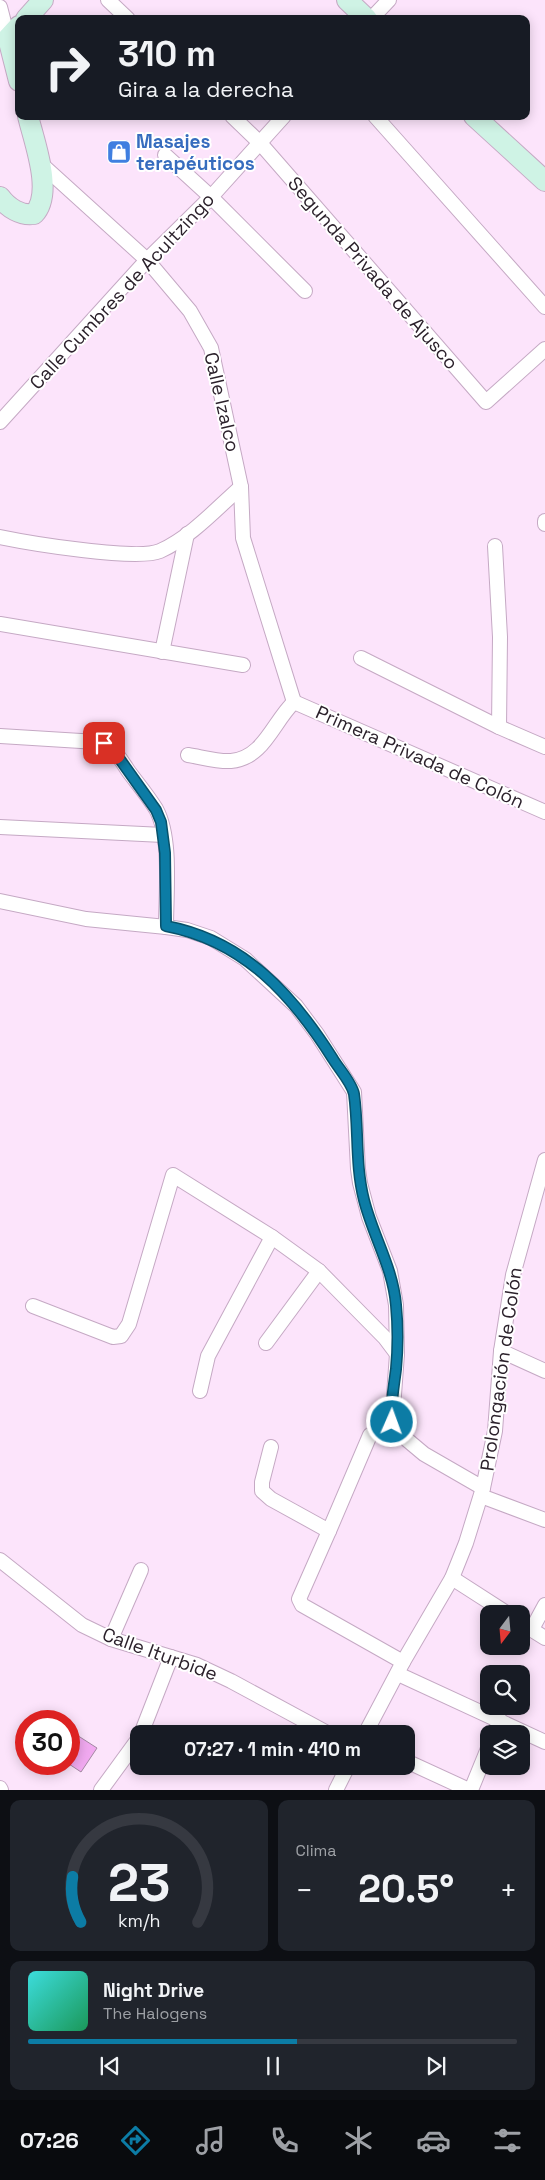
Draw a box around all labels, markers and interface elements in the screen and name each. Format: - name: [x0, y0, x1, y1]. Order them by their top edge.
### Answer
- text: 310 m: [118, 32, 216, 76]
- icon: right: [35, 35, 100, 100]
- text: Gira a la derecha: [118, 75, 294, 103]
- place label: Masajes terapéuticos: [136, 129, 255, 176]
- shop icon: Masajes terapéuticos: [106, 139, 132, 165]
- street label: Segunda Privada de Ajusco: [282, 171, 464, 375]
- street label: Calle Cumbres de Acultzingo: [24, 187, 220, 395]
- street label: Calle Izalco: [198, 350, 246, 454]
- street label: Primera Privada de Colón: [312, 700, 528, 814]
- pin: [83, 722, 125, 764]
- icon: arrive: [90, 729, 118, 757]
- street label: Prolongación de Colón: [474, 1265, 528, 1473]
- position arrow: [365, 1395, 417, 1447]
- north arrow: [480, 1605, 530, 1655]
- map controls: [480, 1605, 530, 1775]
- street label: Calle Iturbide: [99, 1622, 221, 1686]
- button: search: [480, 1665, 530, 1715]
- speed limit sign: 30: [15, 1710, 80, 1775]
- button: layers: [480, 1725, 530, 1775]
- text: 07:27 · 1 min · 410 m: [184, 1737, 361, 1762]
- text: Clima: [296, 1840, 337, 1861]
- text: 23: [107, 1850, 170, 1916]
- text: 20.5°: [358, 1865, 454, 1913]
- text: −: [296, 1872, 313, 1908]
- text: +: [500, 1872, 517, 1908]
- text: km/h: [117, 1909, 160, 1932]
- text: Night Drive: [103, 1978, 204, 2003]
- text: The Halogens: [103, 2003, 207, 2024]
- icon: previous: [96, 2052, 124, 2080]
- icon: pause: [259, 2052, 287, 2080]
- icon: next: [422, 2052, 450, 2080]
- icon: directions: [118, 2123, 153, 2158]
- icon: music: [193, 2123, 228, 2158]
- icon: phone: [267, 2123, 302, 2158]
- icon: climate: [341, 2123, 376, 2158]
- icon: car: [416, 2123, 451, 2158]
- icon: filters: [490, 2123, 525, 2158]
- text: 07:26: [20, 2126, 79, 2154]

